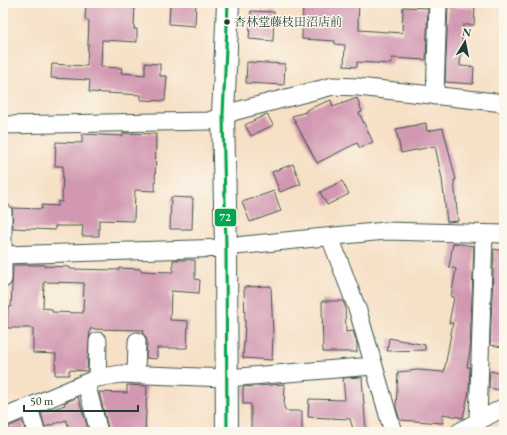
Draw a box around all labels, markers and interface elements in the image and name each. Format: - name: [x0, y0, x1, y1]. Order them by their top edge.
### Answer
- place label: 杏林堂藤枝田沼店前: [234, 14, 342, 30]
- marker: 杏林堂藤枝田沼店前: [222, 17, 232, 27]
- north arrow: [445, 22, 485, 62]
- text: N: [461, 24, 472, 40]
- line badge: 72: [214, 208, 237, 227]
- text: 72: [219, 210, 231, 224]
- scale bar: [24, 387, 138, 413]
- text: 50 m: [30, 393, 54, 409]

